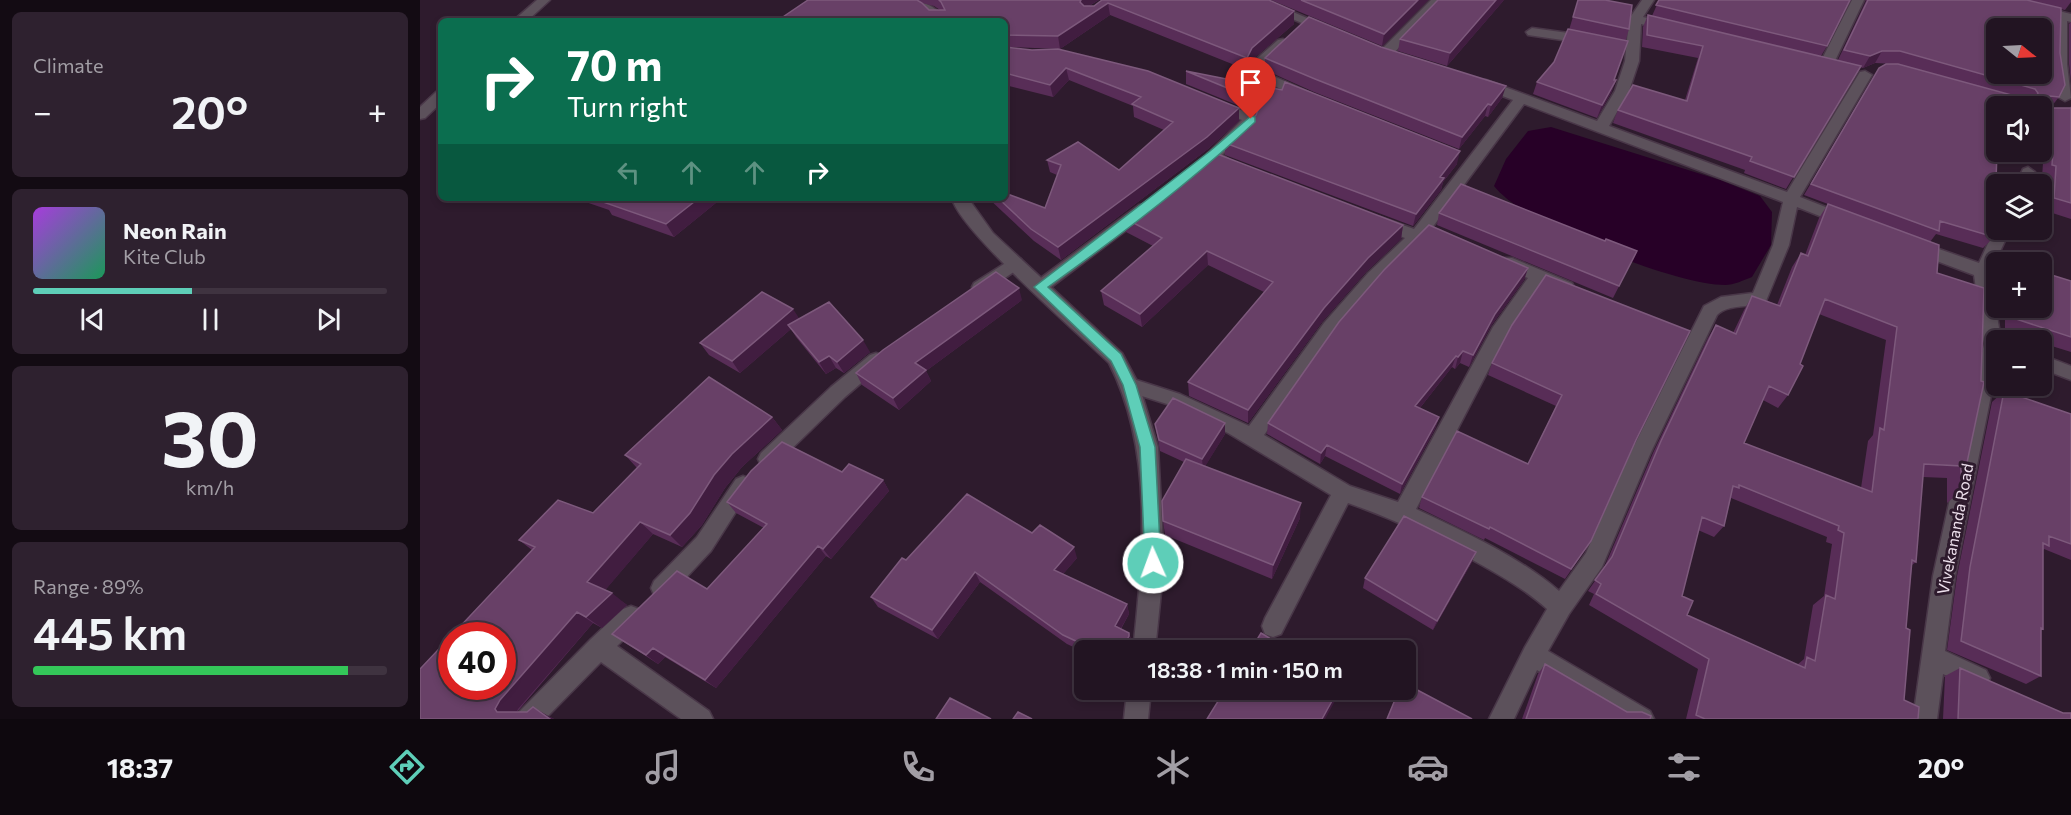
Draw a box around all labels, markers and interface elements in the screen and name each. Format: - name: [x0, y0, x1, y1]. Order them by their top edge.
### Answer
- north arrow: [1986, 18, 2052, 84]
- map controls: [1986, 18, 2052, 396]
- text: 70 m: [567, 38, 662, 90]
- icon: right: [468, 42, 546, 120]
- text: Climate: [33, 53, 103, 77]
- pin: [1225, 57, 1276, 119]
- icon: arrive: [1234, 66, 1267, 99]
- text: 20°: [171, 83, 248, 138]
- text: −: [33, 90, 52, 131]
- text: +: [368, 90, 387, 131]
- text: Turn right: [567, 90, 687, 123]
- button: sound: [1986, 96, 2052, 162]
- icon: left: [612, 156, 645, 189]
- icon: ahead: [675, 156, 708, 189]
- icon: ahead: [738, 156, 771, 189]
- icon: right: [801, 156, 834, 189]
- button: layers: [1986, 174, 2052, 240]
- text: Neon Rain: [123, 217, 227, 244]
- text: Kite Club: [123, 244, 206, 268]
- button: +: [1986, 252, 2052, 318]
- icon: previous: [76, 303, 109, 336]
- icon: pause: [194, 303, 227, 336]
- icon: next: [312, 303, 345, 336]
- button: −: [1986, 330, 2052, 396]
- text: 30: [161, 388, 259, 483]
- street label: Vivekananda Road: [1932, 462, 1977, 596]
- text: km/h: [186, 475, 234, 499]
- position arrow: [1121, 531, 1185, 595]
- text: Range · 89%: [33, 574, 144, 598]
- text: 445 km: [33, 604, 187, 659]
- speed limit sign: 40: [438, 622, 516, 700]
- text: 18:38 · 1 min · 150 m: [1147, 656, 1343, 683]
- icon: directions: [386, 746, 428, 788]
- icon: music: [642, 746, 684, 788]
- icon: phone: [897, 746, 939, 788]
- icon: climate: [1152, 746, 1194, 788]
- icon: car: [1407, 746, 1449, 788]
- icon: filters: [1663, 746, 1705, 788]
- text: 18:37: [107, 751, 173, 784]
- text: 20°: [1918, 751, 1964, 784]

